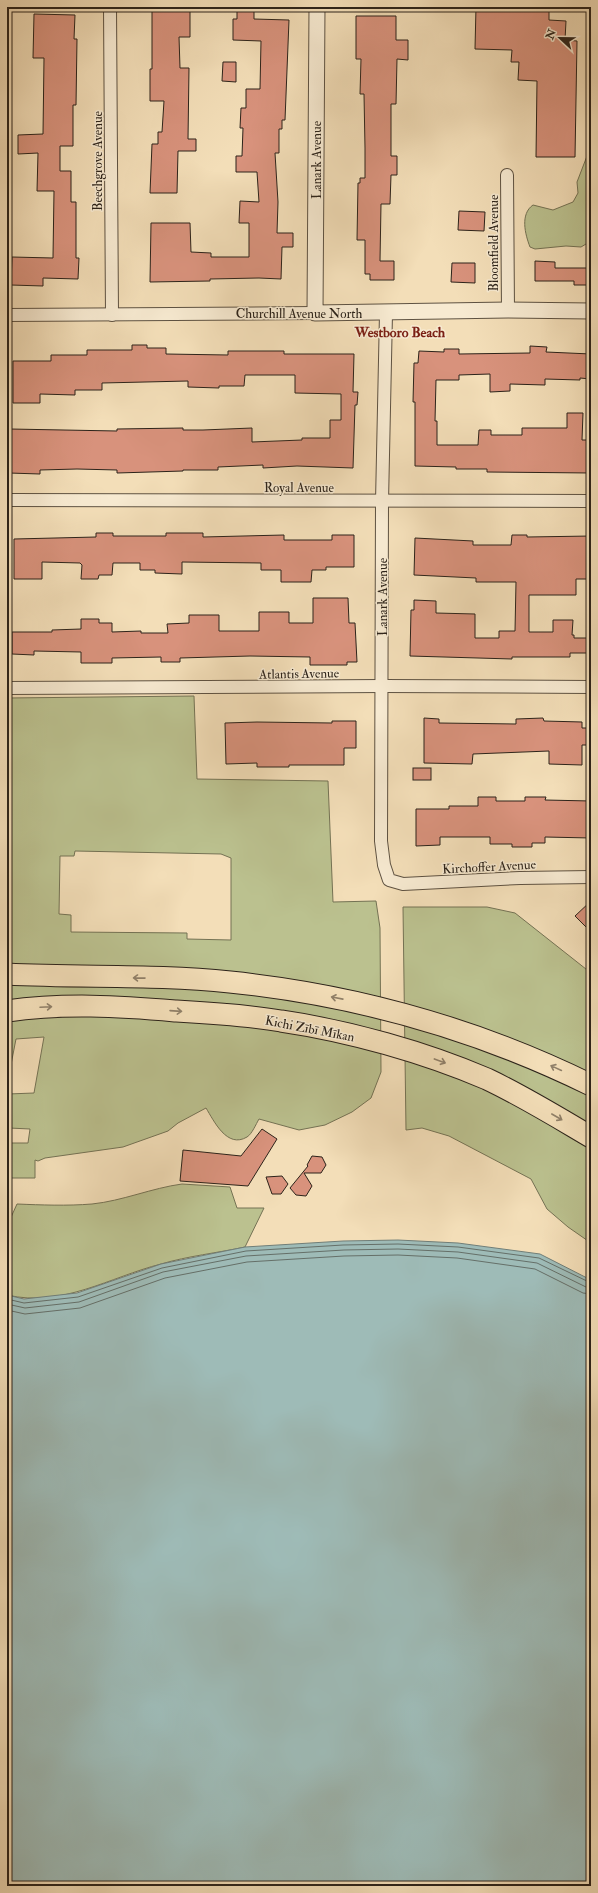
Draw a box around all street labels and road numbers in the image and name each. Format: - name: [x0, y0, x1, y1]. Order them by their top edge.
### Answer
- street label: Beechgrove Avenue: [90, 110, 106, 211]
- street label: Lanark Avenue: [309, 120, 325, 199]
- street label: Bloomfield Avenue: [486, 194, 502, 291]
- street label: Churchill Avenue North: [236, 306, 362, 322]
- street label: Royal Avenue: [264, 480, 335, 497]
- street label: Lanark Avenue: [375, 557, 391, 636]
- street label: Atlantis Avenue: [258, 665, 340, 683]
- street label: Kirchoffer Avenue: [442, 857, 537, 877]
- street label: Kichi Zībī Mīkan: [264, 1012, 356, 1046]

